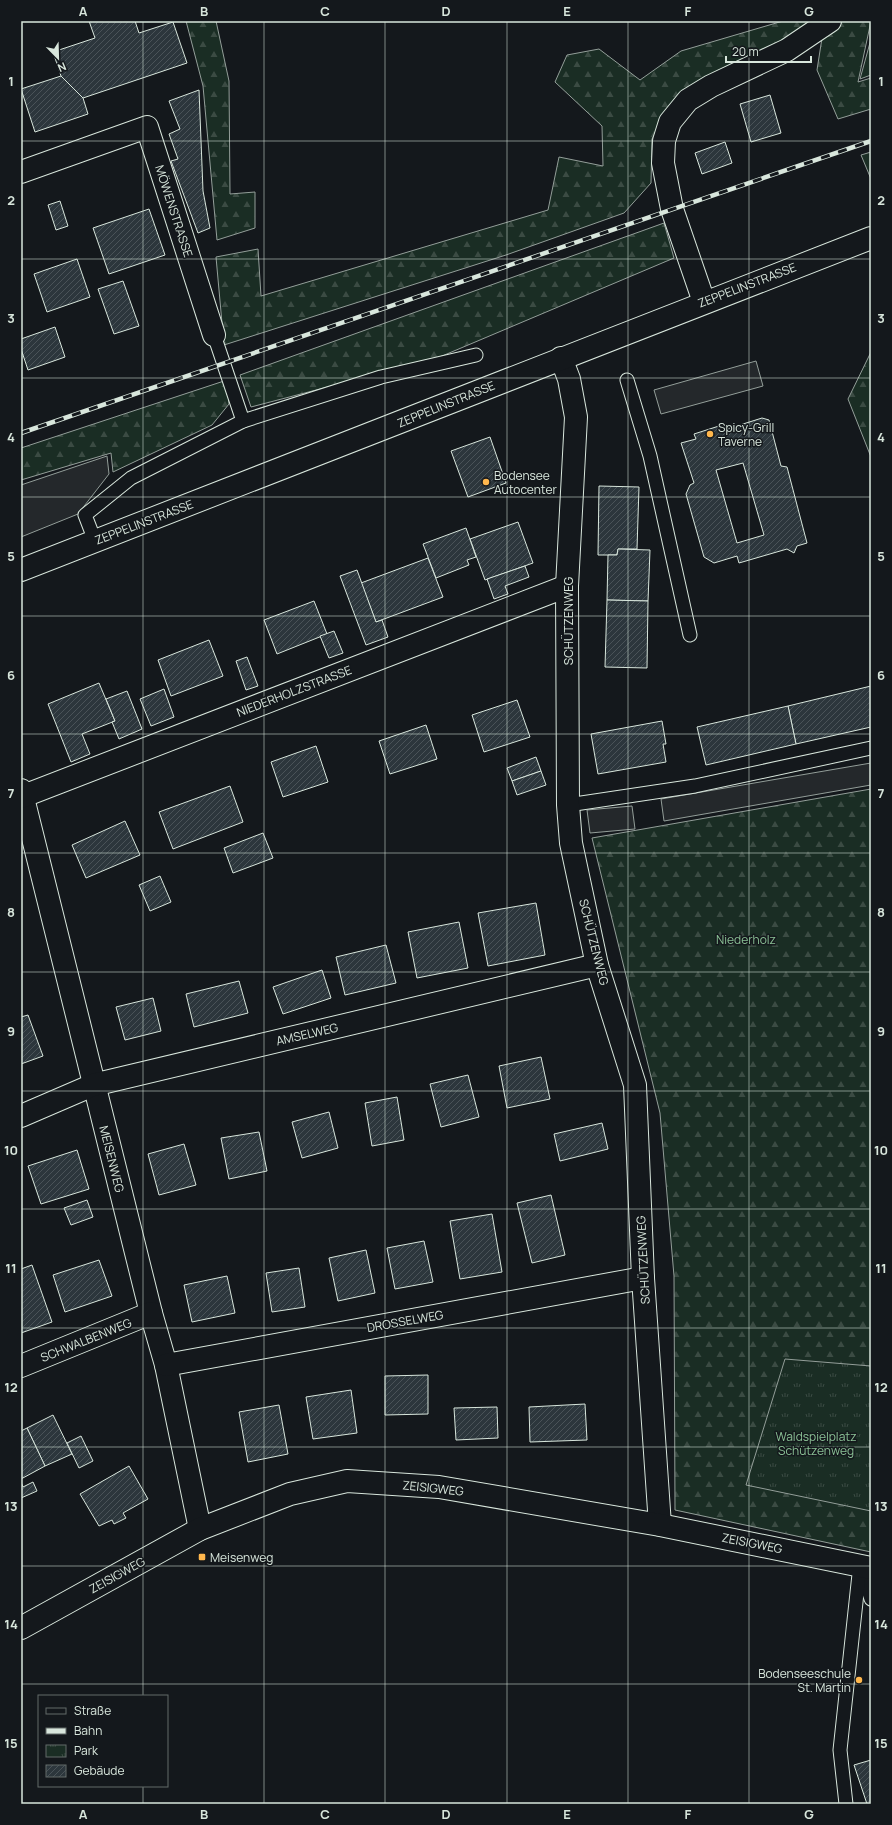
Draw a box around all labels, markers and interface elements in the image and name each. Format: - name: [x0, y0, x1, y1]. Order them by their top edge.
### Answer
- text: A: [79, 2, 88, 20]
- text: B: [200, 2, 208, 20]
- text: C: [320, 2, 330, 20]
- text: D: [441, 2, 451, 20]
- text: E: [563, 2, 571, 20]
- text: F: [685, 2, 692, 20]
- text: G: [804, 2, 814, 20]
- north arrow: [38, 38, 78, 78]
- scale bar: [726, 38, 811, 64]
- text: 20 m: [732, 43, 759, 60]
- text: N: [55, 59, 69, 76]
- text: 1: [8, 72, 14, 90]
- text: 1: [878, 72, 884, 90]
- street label: MÖWENSTRASSE: [151, 163, 197, 259]
- text: 2: [7, 191, 15, 209]
- text: 2: [877, 191, 885, 209]
- street label: ZEPPELINSTRASSE: [695, 258, 799, 312]
- text: 3: [7, 309, 15, 327]
- text: 3: [877, 309, 885, 327]
- street label: ZEPPELINSTRASSE: [395, 377, 498, 431]
- place label: Spicy-Grill Taverne: [718, 419, 774, 450]
- text: 4: [7, 428, 15, 446]
- text: 4: [877, 428, 885, 446]
- marker: Spicy-Grill Taverne: [705, 429, 715, 439]
- place label: Bodensee Autocenter: [494, 467, 557, 498]
- marker: Bodensee Autocenter: [481, 477, 491, 487]
- street label: ZEPPELINSTRASSE: [92, 495, 196, 549]
- text: 5: [7, 547, 15, 565]
- text: 5: [877, 547, 885, 565]
- street label: SCHÜTZENWEG: [560, 576, 577, 665]
- street label: NIEDERHOLZSTRASSE: [234, 661, 354, 721]
- text: 6: [7, 666, 15, 684]
- text: 6: [877, 666, 885, 684]
- text: 7: [8, 784, 15, 802]
- text: 7: [878, 784, 885, 802]
- street label: SCHÜTZENWEG: [575, 897, 613, 987]
- text: 8: [7, 903, 15, 921]
- text: 8: [877, 903, 885, 921]
- park label: Niederholz: [716, 931, 776, 948]
- street label: AMSELWEG: [274, 1018, 340, 1049]
- text: 9: [7, 1022, 15, 1040]
- text: 9: [877, 1022, 885, 1040]
- street label: MEISENWEG: [95, 1124, 129, 1195]
- text: 10: [4, 1141, 18, 1159]
- text: 10: [874, 1141, 888, 1159]
- street label: SCHÜTZENWEG: [632, 1215, 654, 1305]
- text: 11: [5, 1259, 17, 1277]
- text: 11: [875, 1259, 887, 1277]
- street label: DROSSELWEG: [365, 1306, 445, 1336]
- street label: SCHWALBENWEG: [38, 1314, 135, 1366]
- text: 12: [4, 1378, 18, 1396]
- text: 12: [874, 1378, 888, 1396]
- park label: Waldspielplatz Schützenweg: [775, 1428, 857, 1459]
- street label: ZEISIGWEG: [402, 1476, 465, 1500]
- text: 13: [4, 1497, 18, 1515]
- text: 13: [874, 1497, 888, 1515]
- street label: ZEISIGWEG: [720, 1529, 784, 1557]
- place label: Meisenweg: [210, 1549, 273, 1566]
- street label: ZEISIGWEG: [86, 1552, 148, 1597]
- marker: Meisenweg: [197, 1552, 207, 1562]
- text: 14: [4, 1615, 18, 1633]
- text: 14: [874, 1615, 888, 1633]
- place label: Bodenseeschule St. Martin: [758, 1665, 851, 1696]
- marker: Bodenseeschule St. Martin: [854, 1675, 864, 1685]
- legend: [38, 1695, 168, 1787]
- text: Straße: [74, 1702, 111, 1719]
- text: Bahn: [74, 1722, 102, 1739]
- text: 15: [4, 1734, 18, 1752]
- text: 15: [874, 1734, 888, 1752]
- text: Park: [74, 1742, 99, 1759]
- text: Gebäude: [74, 1762, 125, 1779]
- text: A: [79, 1805, 88, 1823]
- text: B: [200, 1805, 208, 1823]
- text: C: [320, 1805, 330, 1823]
- text: D: [441, 1805, 451, 1823]
- text: E: [563, 1805, 571, 1823]
- text: F: [685, 1805, 692, 1823]
- text: G: [804, 1805, 814, 1823]

